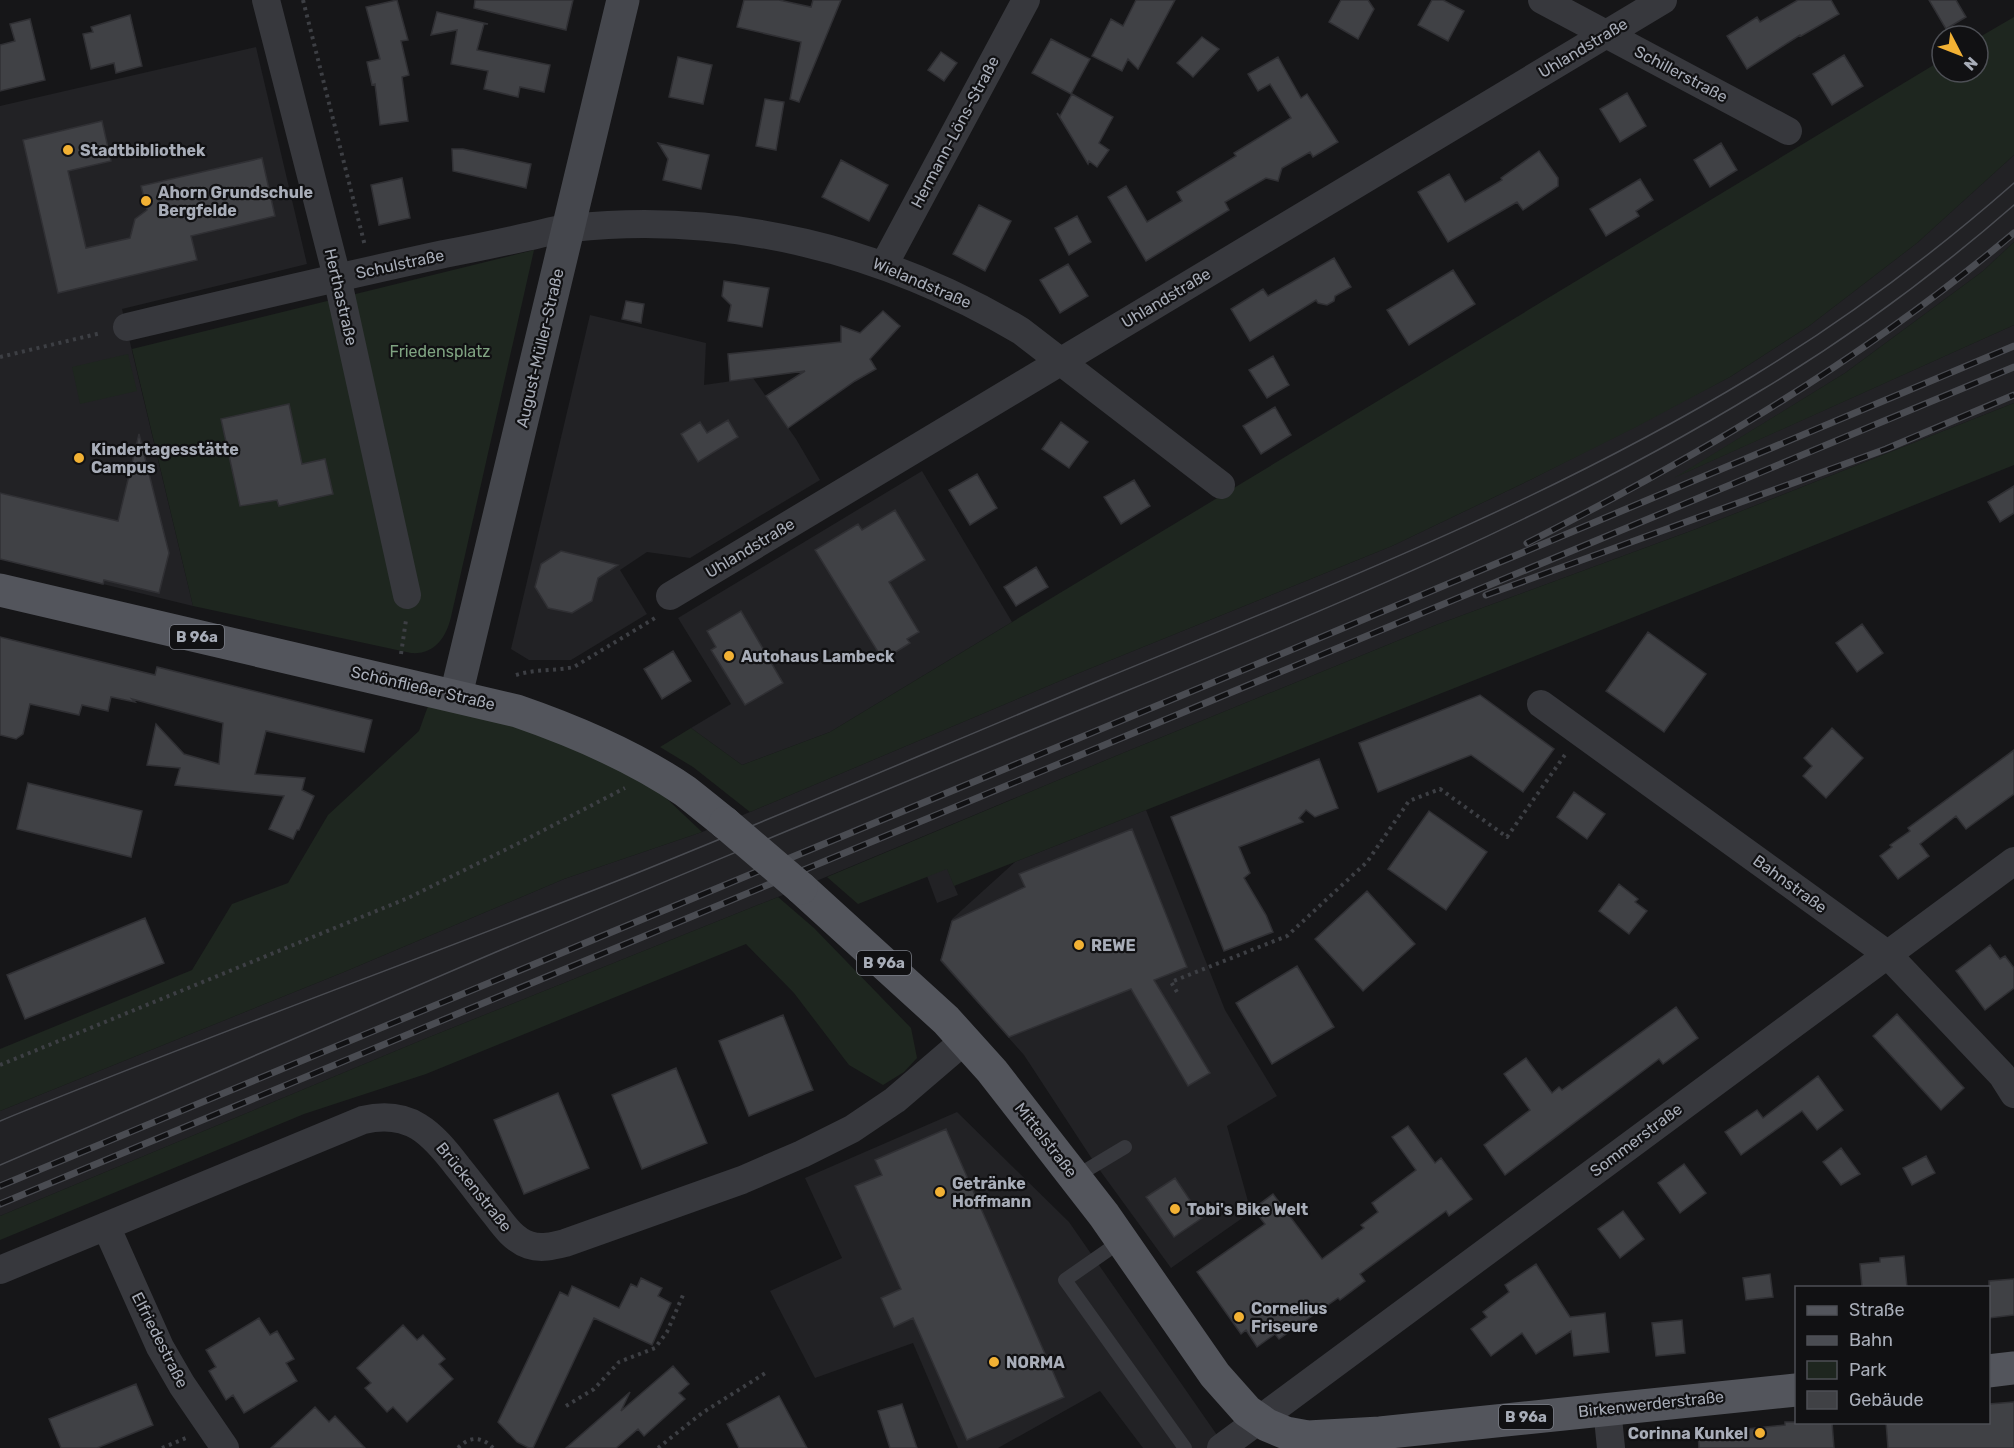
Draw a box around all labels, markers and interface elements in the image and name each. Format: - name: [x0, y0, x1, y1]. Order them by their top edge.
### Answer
- street label: Uhlandstraße: [1535, 14, 1631, 82]
- north arrow: [1930, 24, 1990, 84]
- street label: Schillerstraße: [1631, 41, 1731, 107]
- street label: Hermann-Löns-Straße: [907, 53, 1003, 211]
- text: N: [1960, 53, 1982, 74]
- place label: Stadtbibliothek: [80, 141, 206, 160]
- marker: Stadtbibliothek: [61, 143, 75, 157]
- place label: Ahorn Grundschule Bergfelde: [158, 183, 313, 220]
- marker: Ahorn Grundschule Bergfelde: [139, 194, 153, 208]
- street label: Schulstraße: [354, 245, 446, 283]
- street label: Herthastraße: [321, 247, 361, 347]
- street label: Wielandstraße: [870, 254, 974, 312]
- street label: Uhlandstraße: [1118, 264, 1214, 332]
- street label: August-Müller-Straße: [512, 267, 568, 429]
- park label: Friedensplatz: [390, 342, 490, 361]
- place label: Kindertagesstätte Campus: [91, 440, 239, 477]
- marker: Kindertagesstätte Campus: [72, 451, 86, 465]
- street label: Uhlandstraße: [702, 514, 798, 582]
- road number: B 96a: [170, 625, 224, 649]
- place label: Autohaus Lambeck: [741, 647, 895, 666]
- marker: Autohaus Lambeck: [722, 649, 736, 663]
- street label: Schönfließer Straße: [349, 662, 497, 714]
- street label: Bahnstraße: [1749, 851, 1831, 917]
- place label: REWE: [1091, 936, 1136, 955]
- marker: REWE: [1072, 938, 1086, 952]
- road number: B 96a: [857, 951, 911, 975]
- street label: Mittelstraße: [1011, 1099, 1081, 1181]
- street label: Sommerstraße: [1586, 1099, 1686, 1181]
- street label: Brückenstraße: [432, 1139, 516, 1235]
- place label: Getränke Hoffmann: [952, 1174, 1031, 1211]
- marker: Getränke Hoffmann: [933, 1185, 947, 1199]
- place label: Tobi's Bike Welt: [1187, 1200, 1309, 1219]
- marker: Tobi's Bike Welt: [1168, 1202, 1182, 1216]
- legend: [1795, 1286, 1990, 1424]
- street label: Elfriedestraße: [128, 1289, 192, 1391]
- place label: Cornelius Friseure: [1251, 1299, 1327, 1336]
- text: Straße: [1849, 1299, 1905, 1321]
- marker: Cornelius Friseure: [1232, 1310, 1246, 1324]
- text: Bahn: [1849, 1329, 1893, 1351]
- place label: NORMA: [1006, 1353, 1065, 1372]
- marker: NORMA: [987, 1355, 1001, 1369]
- text: Park: [1849, 1359, 1887, 1381]
- street label: Birkenwerderstraße: [1577, 1387, 1725, 1421]
- text: Gebäude: [1849, 1389, 1924, 1411]
- road number: B 96a: [1499, 1405, 1553, 1429]
- place label: Corinna Kunkel: [1628, 1424, 1748, 1443]
- marker: Corinna Kunkel: [1753, 1426, 1767, 1440]

